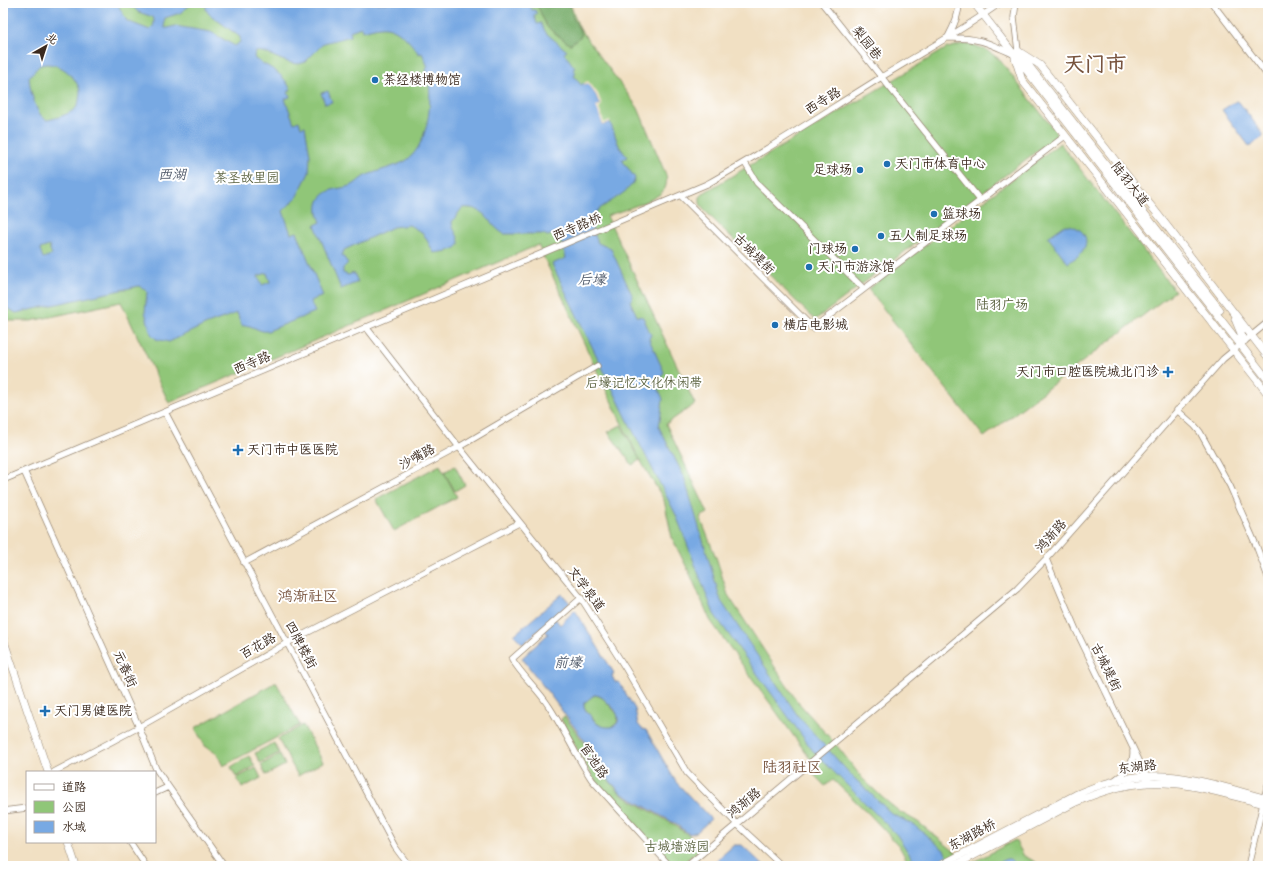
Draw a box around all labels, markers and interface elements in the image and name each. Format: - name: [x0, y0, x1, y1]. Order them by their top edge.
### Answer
- street label: 梨园巷: [849, 23, 885, 63]
- north arrow: [26, 26, 66, 66]
- text: 北: [44, 30, 60, 47]
- district label: 天门市: [1064, 52, 1127, 77]
- place label: 茶经楼博物馆: [383, 72, 461, 88]
- marker: 茶经楼博物馆: [370, 75, 380, 85]
- street label: 西寺路: [802, 84, 844, 118]
- place label: 天门市体育中心: [895, 156, 986, 172]
- marker: 天门市体育中心: [882, 159, 892, 169]
- street label: 陆羽大道: [1108, 159, 1152, 209]
- place label: 足球场: [813, 162, 852, 178]
- marker: 足球场: [855, 165, 865, 175]
- water label: 西湖: [158, 166, 188, 183]
- park label: 茶圣故里园: [214, 170, 280, 186]
- place label: 篮球场: [942, 206, 981, 222]
- street label: 西寺路桥: [550, 209, 604, 245]
- marker: 篮球场: [929, 209, 939, 219]
- place label: 五人制足球场: [889, 228, 967, 244]
- street label: 古城堤街: [730, 230, 778, 278]
- marker: 五人制足球场: [876, 231, 886, 241]
- place label: 门球场: [808, 241, 847, 257]
- marker: 门球场: [850, 244, 860, 254]
- place label: 天门市游泳馆: [817, 259, 895, 275]
- marker: 天门市游泳馆: [804, 262, 814, 272]
- water label: 后壕: [578, 271, 608, 288]
- park label: 陆羽广场: [976, 297, 1028, 313]
- place label: 横店电影城: [783, 317, 848, 333]
- marker: 横店电影城: [770, 320, 780, 330]
- street label: 西寺路: [231, 348, 273, 378]
- place label: 天门市口腔医院城北门诊: [1016, 364, 1159, 380]
- marker: 天门市口腔医院城北门诊: [1162, 366, 1174, 378]
- park label: 后壕记忆文化休闲带: [585, 375, 703, 391]
- street label: 沙嘴路: [396, 441, 438, 473]
- place label: 天门市中医医院: [247, 442, 338, 458]
- marker: 天门市中医医院: [232, 444, 244, 456]
- street label: 鸿渐路: [1032, 516, 1070, 556]
- street label: 文学泉道: [564, 563, 608, 615]
- district label: 鸿渐社区: [278, 587, 338, 606]
- street label: 四牌楼街: [282, 618, 320, 672]
- street label: 百花路: [237, 630, 279, 662]
- street label: 古城堤街: [1087, 640, 1125, 694]
- street label: 元春街: [110, 648, 140, 690]
- water label: 前壕: [554, 654, 584, 671]
- place label: 天门男健医院: [54, 703, 132, 719]
- marker: 天门男健医院: [39, 705, 51, 717]
- street label: 官池路: [576, 740, 612, 782]
- street label: 东湖路: [1117, 757, 1157, 777]
- district label: 陆羽社区: [762, 758, 822, 777]
- legend: [26, 771, 156, 843]
- text: 道路: [62, 780, 86, 795]
- street label: 鸿渐路: [724, 785, 764, 821]
- text: 公园: [62, 800, 86, 815]
- street label: 东湖路桥: [945, 816, 999, 854]
- text: 水域: [62, 820, 86, 835]
- park label: 古城墙游园: [644, 839, 710, 855]

